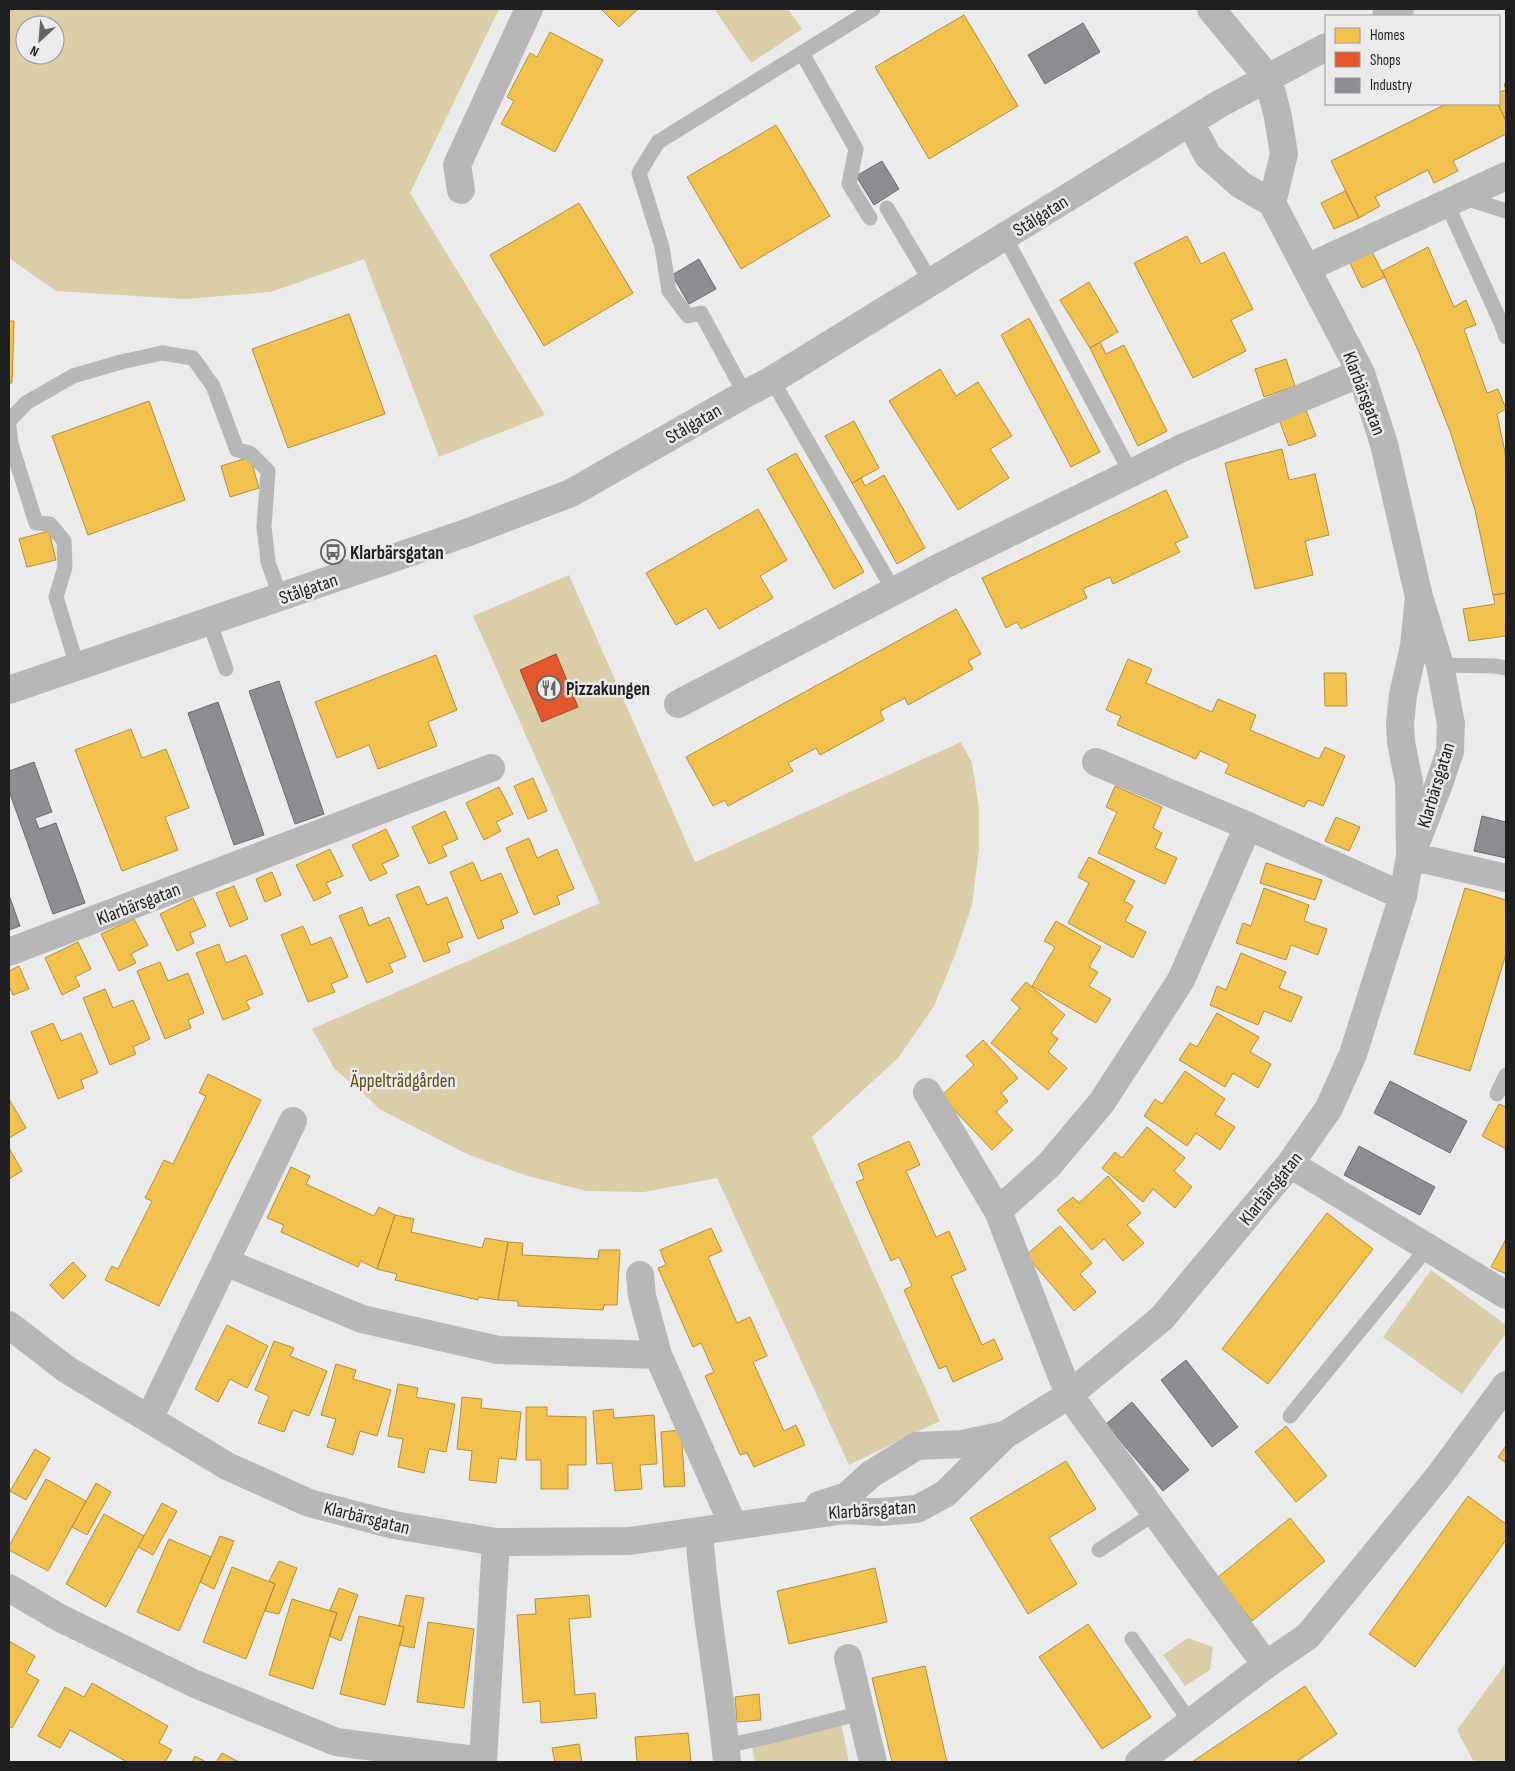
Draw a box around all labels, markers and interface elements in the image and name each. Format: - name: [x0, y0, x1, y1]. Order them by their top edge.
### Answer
- north arrow: [15, 15, 65, 65]
- legend: [1325, 15, 1500, 105]
- text: Homes: [1370, 26, 1405, 45]
- text: N: [27, 42, 42, 61]
- text: Shops: [1370, 51, 1401, 70]
- text: Industry: [1370, 76, 1412, 95]
- street label: Stålgatan: [1009, 190, 1073, 242]
- street label: Klarbärsgatan: [1337, 348, 1390, 439]
- street label: Stålgatan: [662, 399, 726, 449]
- bus stop icon: Klarbärsgatan: [320, 539, 346, 565]
- place label: Klarbärsgatan: [350, 542, 444, 565]
- street label: Stålgatan: [276, 569, 341, 610]
- restaurant icon: Pizzakungen: [536, 675, 562, 701]
- place label: Pizzakungen: [566, 678, 650, 701]
- street label: Klarbärsgatan: [1413, 740, 1460, 831]
- street label: Klarbärsgatan: [93, 878, 184, 931]
- park label: Äppelträdgården: [349, 1070, 456, 1093]
- street label: Klarbärsgatan: [1235, 1148, 1308, 1230]
- street label: Klarbärsgatan: [828, 1496, 917, 1525]
- street label: Klarbärsgatan: [321, 1497, 412, 1540]

